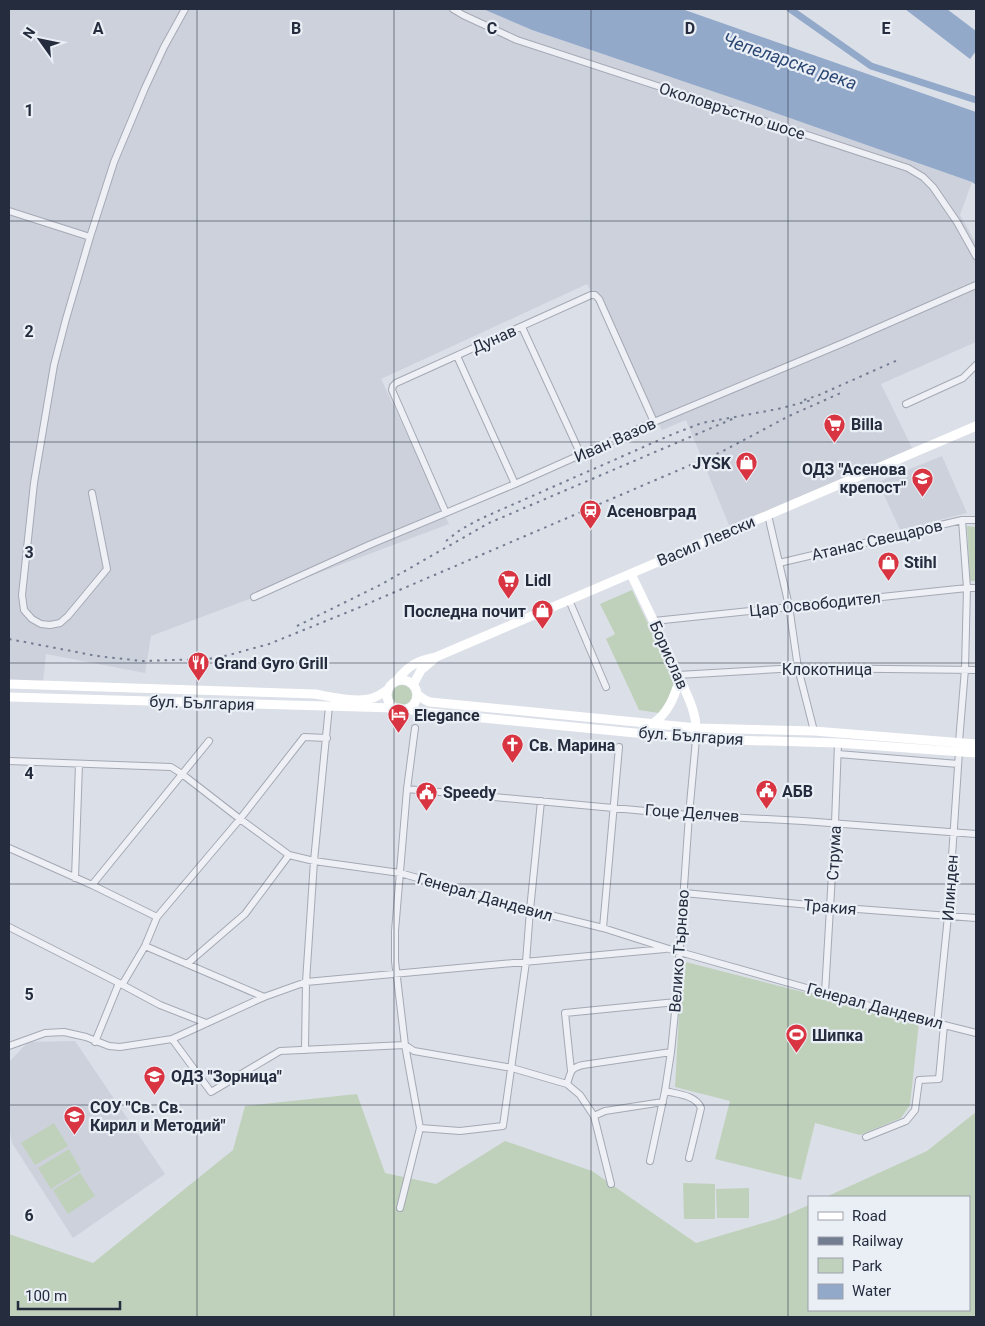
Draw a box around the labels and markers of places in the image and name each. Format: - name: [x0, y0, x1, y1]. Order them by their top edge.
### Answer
- supermarket icon: Billa: [823, 412, 847, 443]
- place label: Billa: [851, 415, 883, 434]
- shop icon: JYSK: [735, 451, 759, 482]
- place label: JYSK: [692, 454, 732, 473]
- place label: ОДЗ "Асенова крепост": [802, 460, 906, 497]
- school or university icon: ОДЗ "Асенова крепост": [910, 466, 934, 497]
- station icon: Асеновград: [579, 499, 603, 530]
- place label: Асеновград: [607, 502, 696, 521]
- shop icon: Stihl: [876, 550, 900, 581]
- place label: Stihl: [904, 553, 937, 572]
- supermarket icon: Lidl: [497, 568, 521, 599]
- place label: Lidl: [525, 571, 551, 590]
- shop icon: Последна почит: [530, 599, 554, 630]
- place label: Последна почит: [404, 602, 526, 621]
- restaurant icon: Grand Gyro Grill: [186, 651, 210, 682]
- place label: Grand Gyro Grill: [214, 654, 328, 673]
- hotel icon: Elegance: [386, 703, 410, 734]
- place label: Elegance: [414, 706, 480, 725]
- church icon: Св. Марина: [501, 733, 525, 764]
- place label: Св. Марина: [529, 736, 616, 755]
- public building icon: АБВ: [754, 779, 778, 810]
- public building icon: Speedy: [415, 780, 439, 811]
- place label: АБВ: [782, 782, 813, 801]
- place label: Speedy: [443, 783, 497, 802]
- sports icon: Шипка: [784, 1023, 808, 1054]
- place label: Шипка: [812, 1026, 863, 1045]
- school or university icon: ОДЗ "Зорница": [143, 1064, 167, 1095]
- place label: ОДЗ "Зорница": [171, 1067, 282, 1086]
- place label: СОУ "Св. Св. Кирил и Методий": [90, 1098, 226, 1135]
- school or university icon: СОУ "Св. Св. Кирил и Методий": [62, 1104, 86, 1135]

